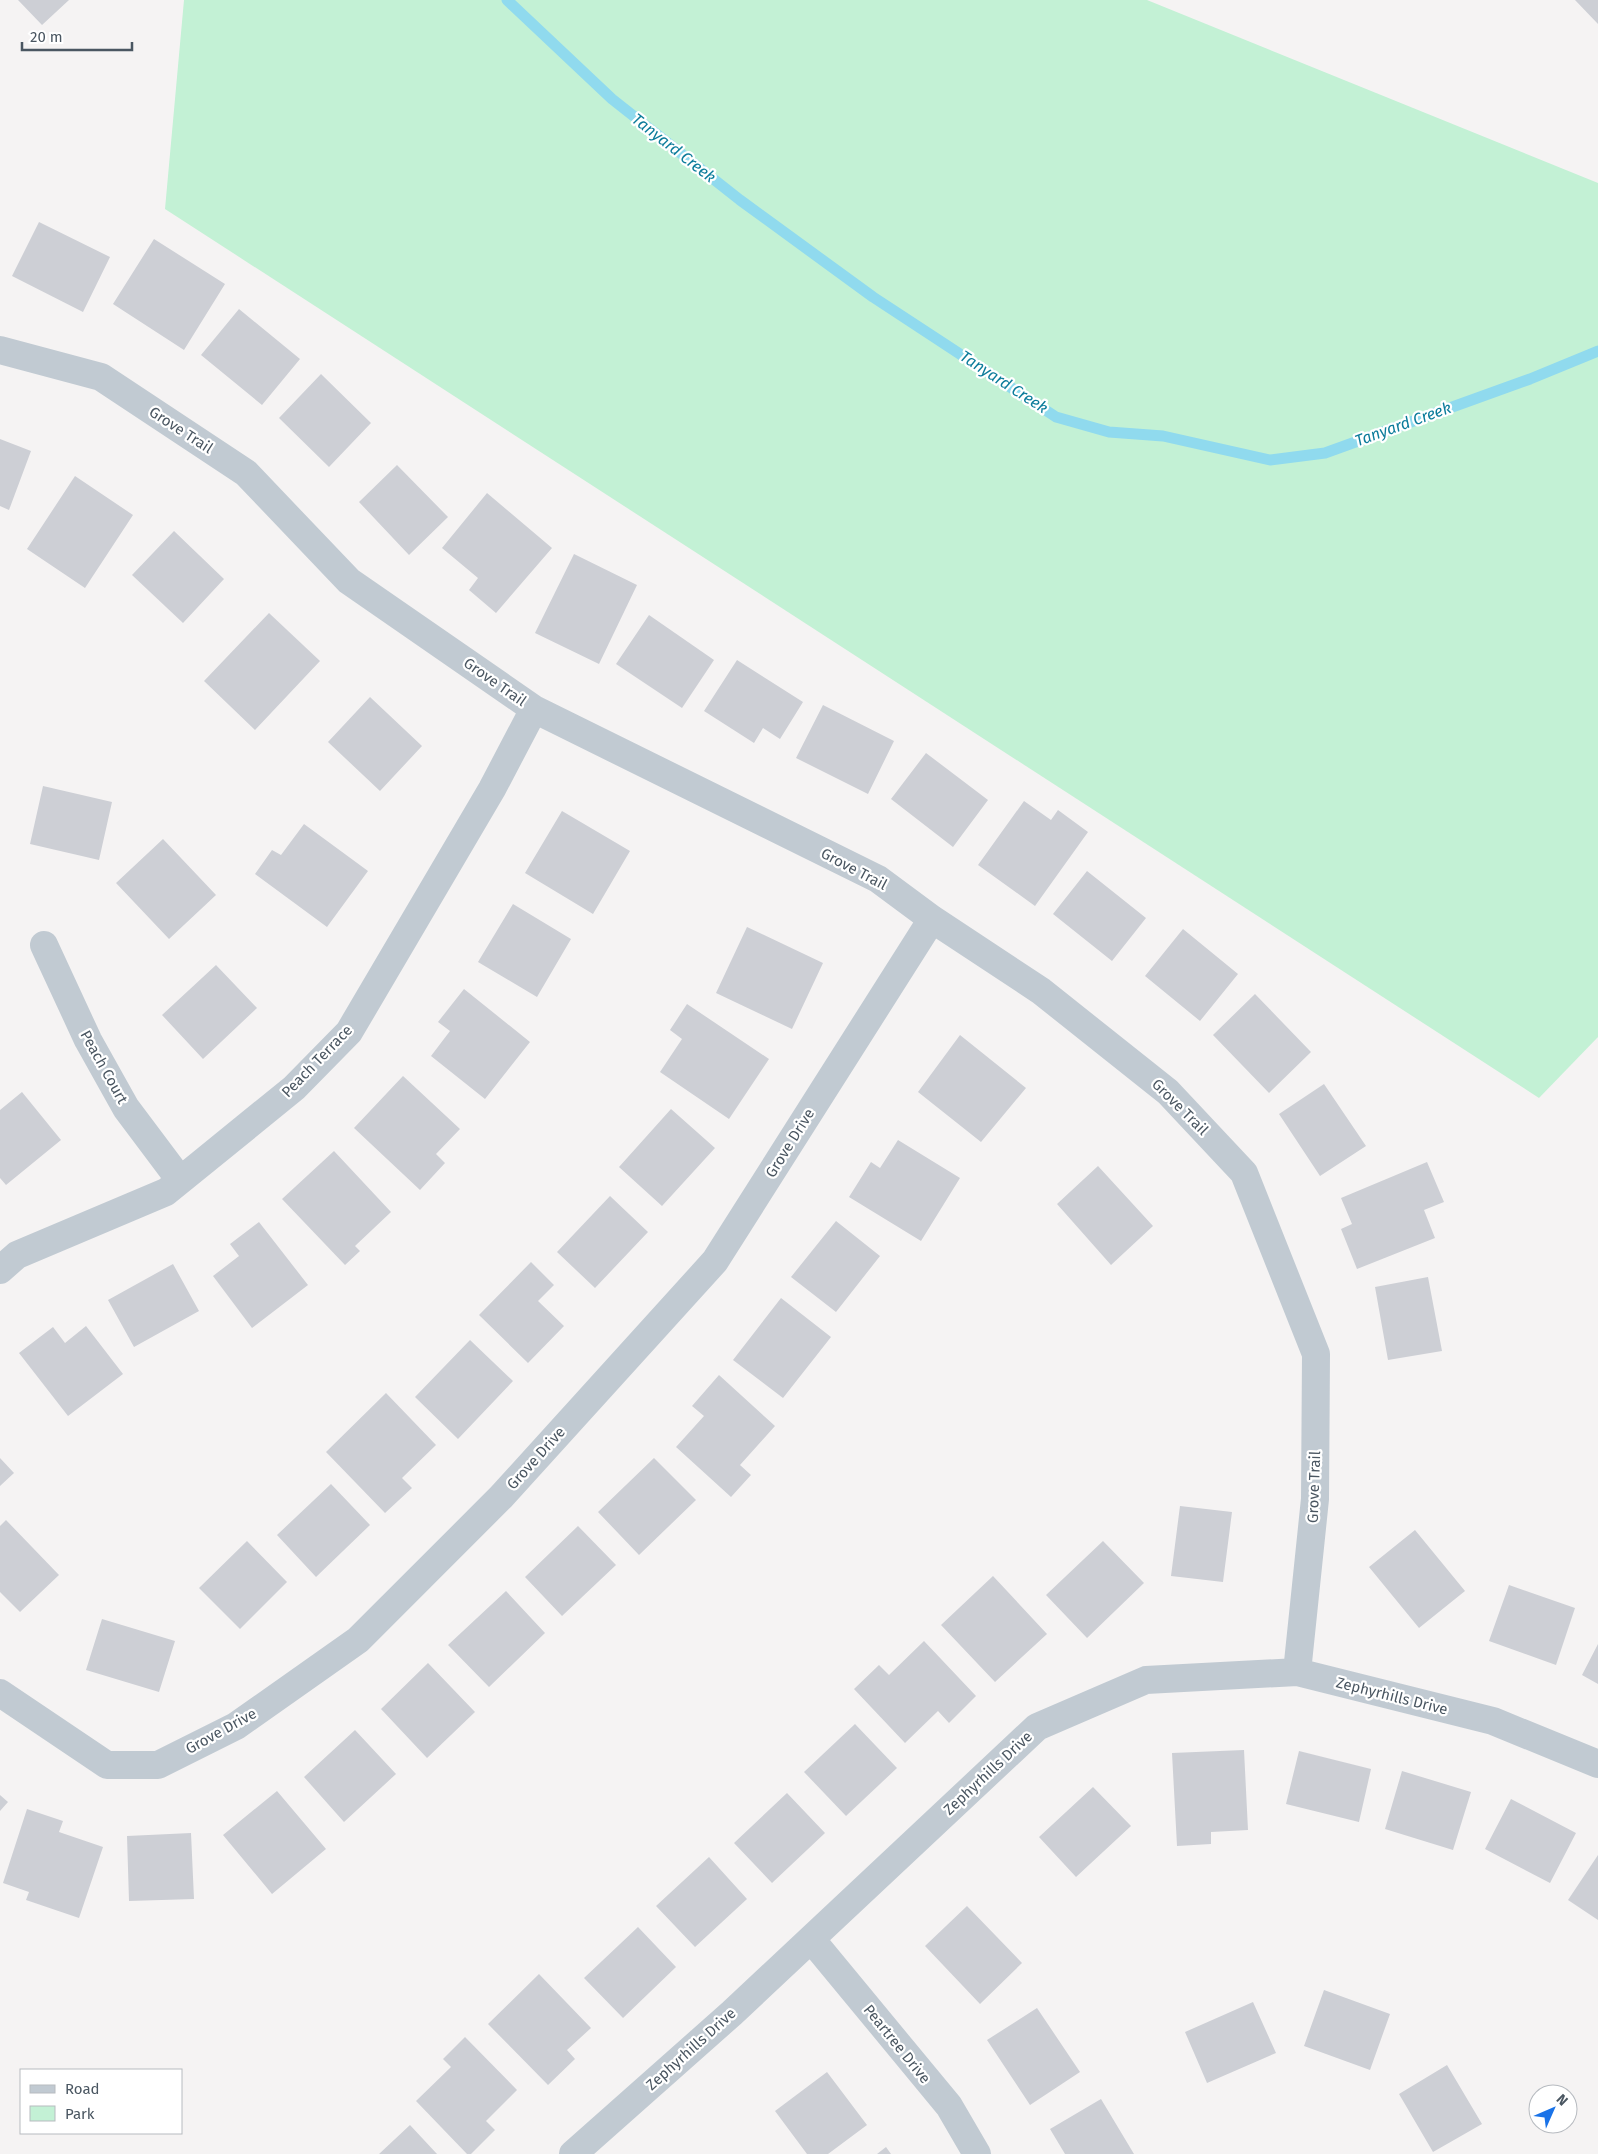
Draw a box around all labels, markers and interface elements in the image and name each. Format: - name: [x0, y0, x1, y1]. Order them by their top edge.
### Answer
- scale bar: [22, 20, 132, 52]
- text: 20 m: [30, 28, 63, 46]
- water label: Tanyard Creek: [628, 109, 720, 187]
- water label: Tanyard Creek: [956, 347, 1052, 418]
- water label: Tanyard Creek: [1352, 398, 1454, 450]
- street label: Grove Trail: [146, 403, 217, 458]
- street label: Grove Trail: [460, 654, 530, 710]
- street label: Grove Trail: [818, 844, 891, 894]
- street label: Peach Terrace: [278, 1021, 356, 1101]
- street label: Peach Court: [76, 1027, 132, 1107]
- street label: Grove Trail: [1148, 1075, 1212, 1139]
- street label: Grove Drive: [762, 1105, 818, 1181]
- street label: Grove Drive: [503, 1423, 569, 1493]
- street label: Grove Trail: [1304, 1450, 1324, 1523]
- street label: Zephyrhills Drive: [1334, 1673, 1450, 1719]
- street label: Grove Drive: [182, 1704, 260, 1758]
- street label: Zephyrhills Drive: [940, 1727, 1036, 1819]
- street label: Peartree Drive: [860, 2001, 934, 2087]
- street label: Zephyrhills Drive: [642, 2004, 740, 2094]
- legend: [20, 2069, 182, 2134]
- text: Road: [65, 2080, 100, 2098]
- north arrow: [1528, 2084, 1578, 2134]
- text: N: [1553, 2091, 1571, 2109]
- text: Park: [65, 2105, 95, 2123]

